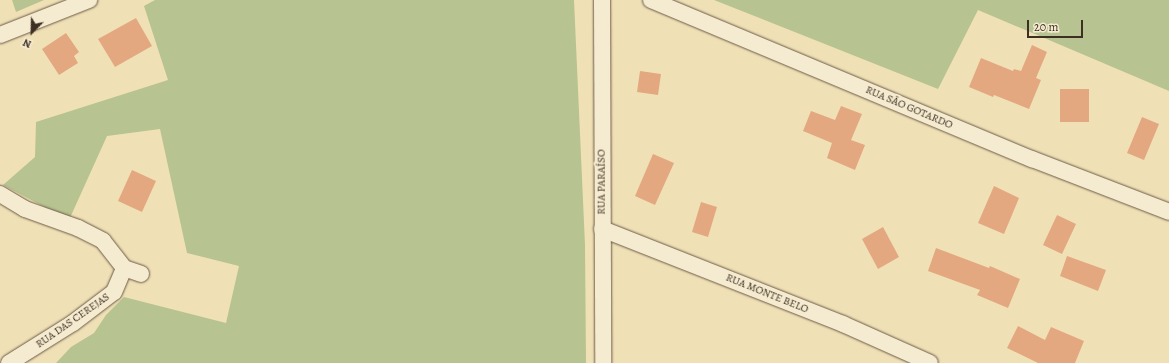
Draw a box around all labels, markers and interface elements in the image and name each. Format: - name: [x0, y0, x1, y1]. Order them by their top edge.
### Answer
- north arrow: [12, 12, 52, 52]
- scale bar: [1029, 12, 1085, 38]
- text: 20 m: [1034, 19, 1058, 35]
- text: N: [21, 35, 34, 52]
- street label: RUA SÃO GOTARDO: [863, 84, 955, 132]
- street label: RUA PARAÍSO: [595, 149, 609, 215]
- street label: RUA MONTE BELO: [724, 271, 810, 317]
- street label: RUA DAS CEREJAS: [34, 291, 112, 351]

